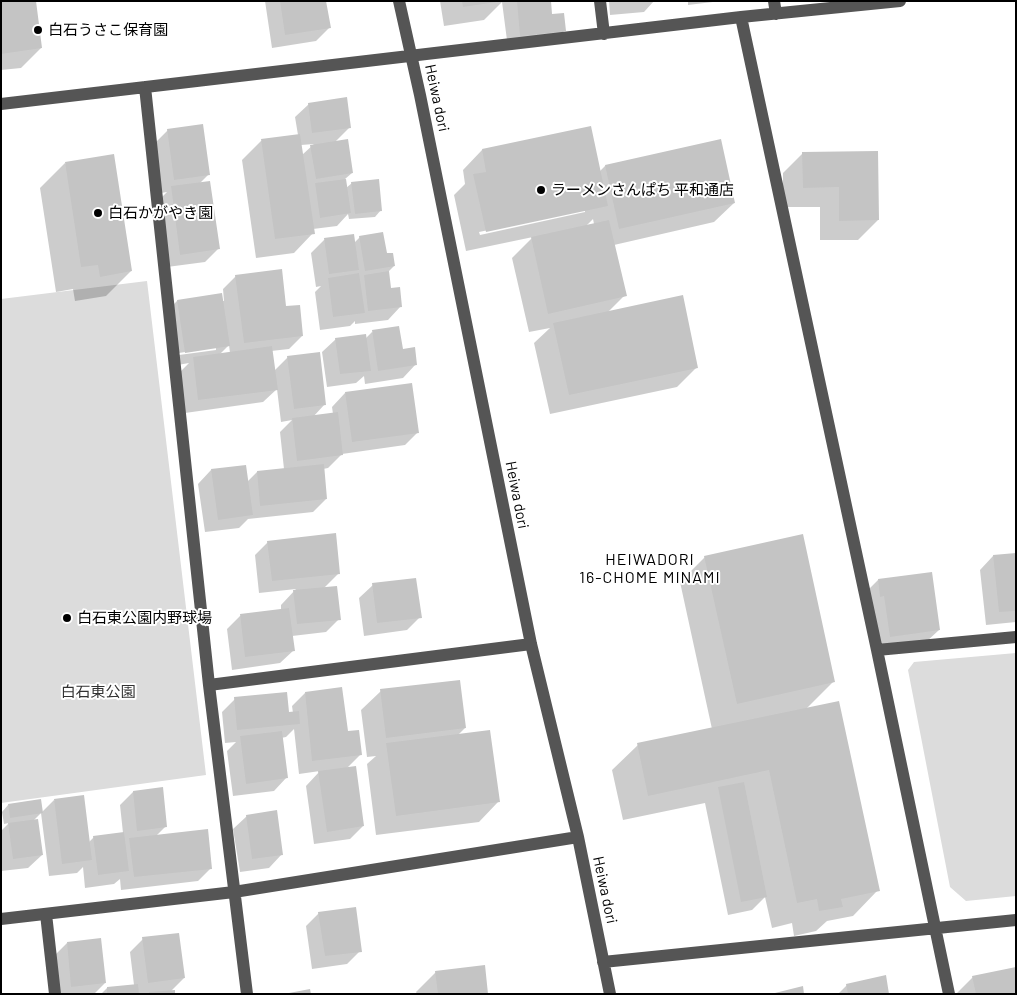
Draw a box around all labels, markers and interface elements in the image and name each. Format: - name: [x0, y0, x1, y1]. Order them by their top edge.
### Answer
- place label: 白石うさこ保育園: [48, 21, 168, 39]
- marker: 白石うさこ保育園: [32, 24, 44, 36]
- street label: Heiwa dori: [421, 63, 453, 133]
- place label: ラーメンさんぱち 平和通店: [551, 181, 734, 199]
- marker: ラーメンさんぱち 平和通店: [535, 184, 547, 196]
- place label: 白石かがやき園: [108, 204, 213, 222]
- marker: 白石かがやき園: [92, 207, 104, 219]
- street label: Heiwa dori: [502, 460, 532, 530]
- district label: HEIWADORI 16-CHOME MINAMI: [577, 550, 723, 588]
- place label: 白石東公園内野球場: [77, 609, 212, 627]
- marker: 白石東公園内野球場: [61, 612, 73, 624]
- park label: 白石東公園: [61, 683, 135, 701]
- street label: Heiwa dori: [589, 855, 621, 925]

